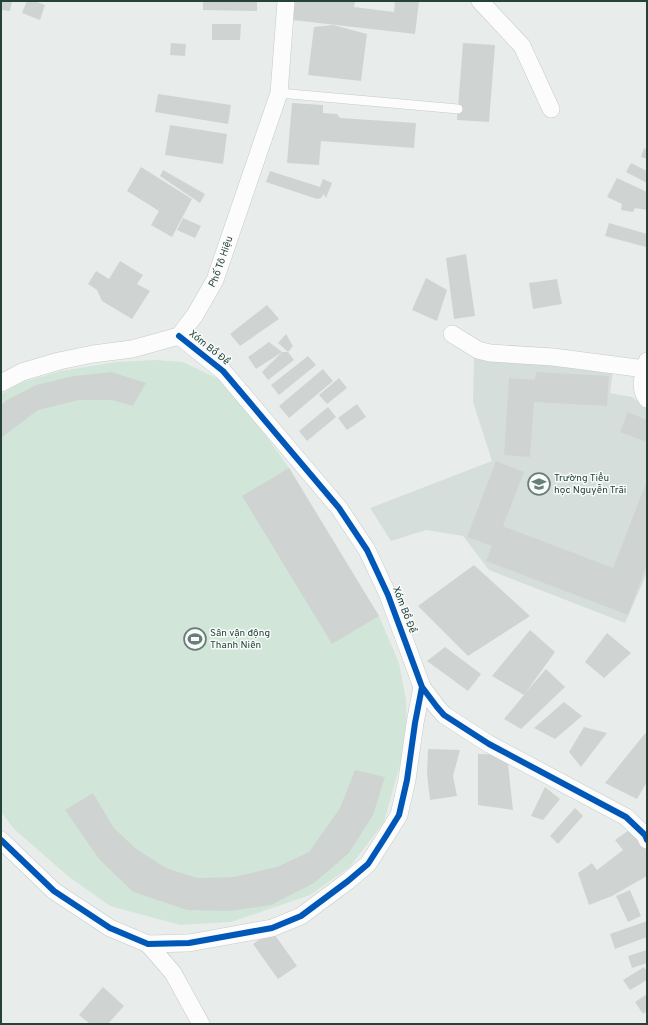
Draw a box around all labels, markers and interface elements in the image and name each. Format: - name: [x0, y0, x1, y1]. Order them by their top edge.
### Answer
- street label: Phố Tô Hiệu: [206, 234, 236, 290]
- street label: Xóm Bồ Đề: [186, 328, 233, 369]
- school or university icon: Trường Tiểu học Nguyễn Trãi: [526, 471, 552, 497]
- place label: Trường Tiểu học Nguyễn Trãi: [554, 472, 626, 497]
- street label: Xóm Bồ Đề: [389, 585, 419, 636]
- sports icon: Sân vận động Thanh Niên: [182, 626, 208, 652]
- place label: Sân vận động Thanh Niên: [210, 627, 270, 652]

